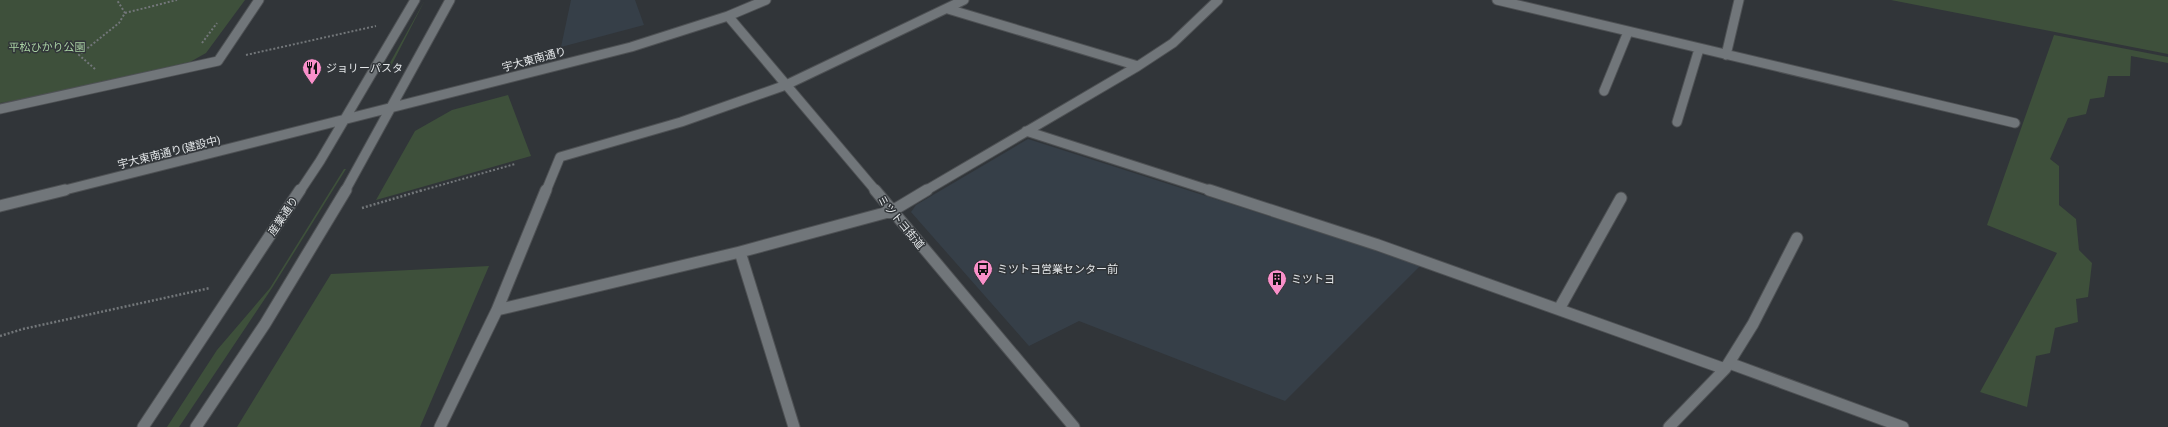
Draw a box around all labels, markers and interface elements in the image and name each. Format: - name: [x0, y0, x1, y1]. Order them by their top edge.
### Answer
- park label: 平松ひかり公園: [9, 41, 86, 53]
- street label: 宇大東南通り: [501, 45, 567, 73]
- restaurant icon: ジョリーパスタ: [301, 57, 323, 85]
- place label: ジョリーパスタ: [326, 62, 403, 74]
- street label: 宇大東南通り(建設中): [116, 133, 222, 171]
- street label: ミツトヨ街道: [875, 193, 927, 251]
- street label: 産業通り: [266, 194, 300, 238]
- bus stop icon: ミツトヨ営業センター前: [972, 258, 994, 286]
- place label: ミツトヨ営業センター前: [997, 263, 1118, 275]
- building icon: ミツトヨ: [1266, 268, 1288, 296]
- place label: ミツトヨ: [1291, 273, 1335, 285]

